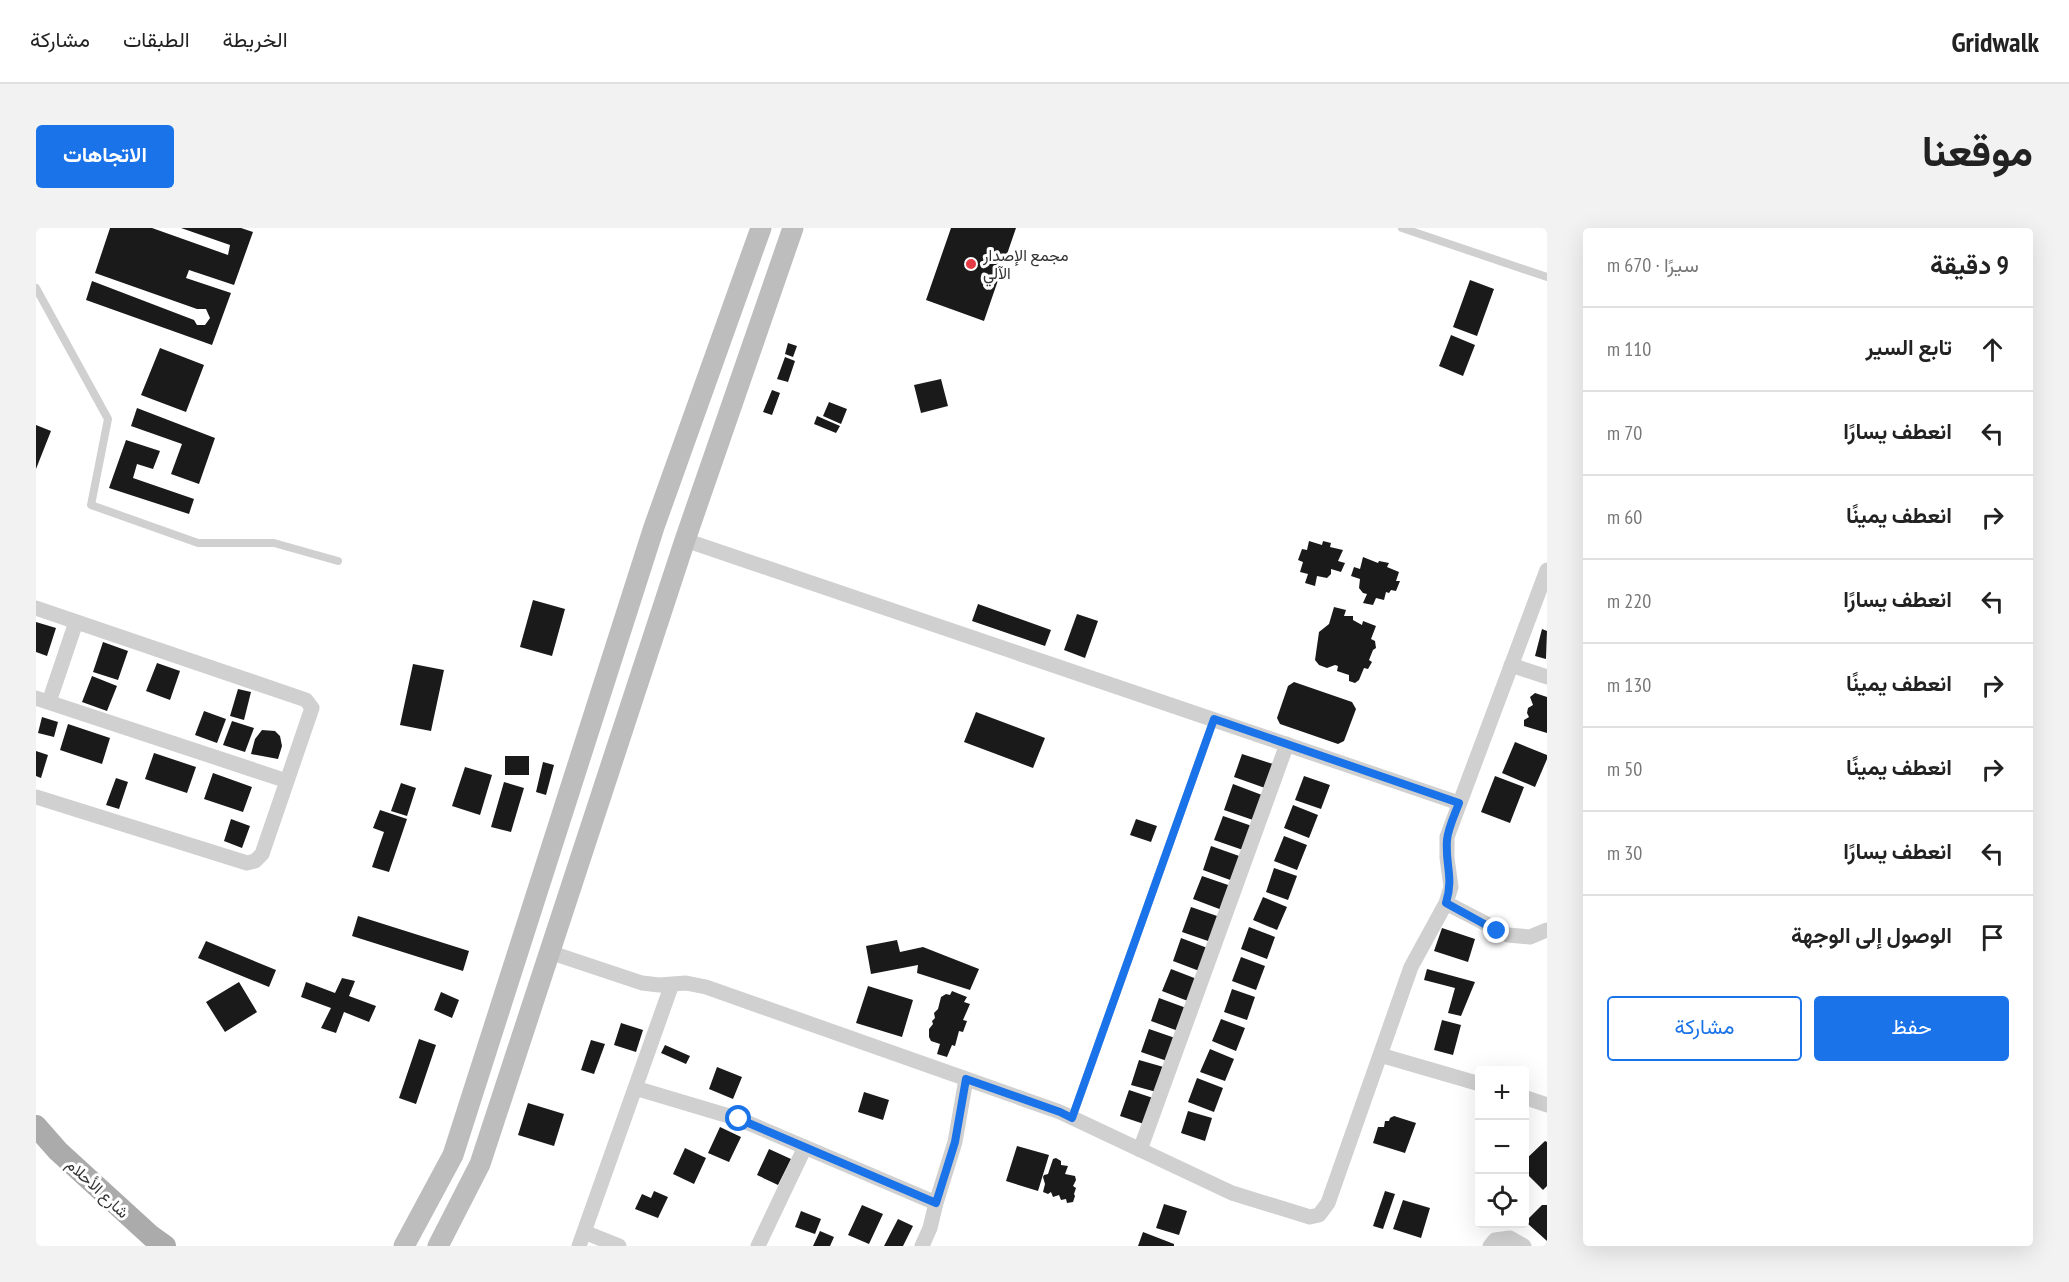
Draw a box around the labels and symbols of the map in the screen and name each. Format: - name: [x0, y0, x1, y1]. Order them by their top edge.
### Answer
- place label: مجمع الإصدار الآلي: [982, 245, 1069, 287]
- marker: مجمع الإصدار الآلي: [964, 257, 978, 271]
- route end: [1483, 917, 1509, 943]
- route start: [725, 1105, 751, 1131]
- street label: شارع الأحلام: [61, 1154, 133, 1223]

